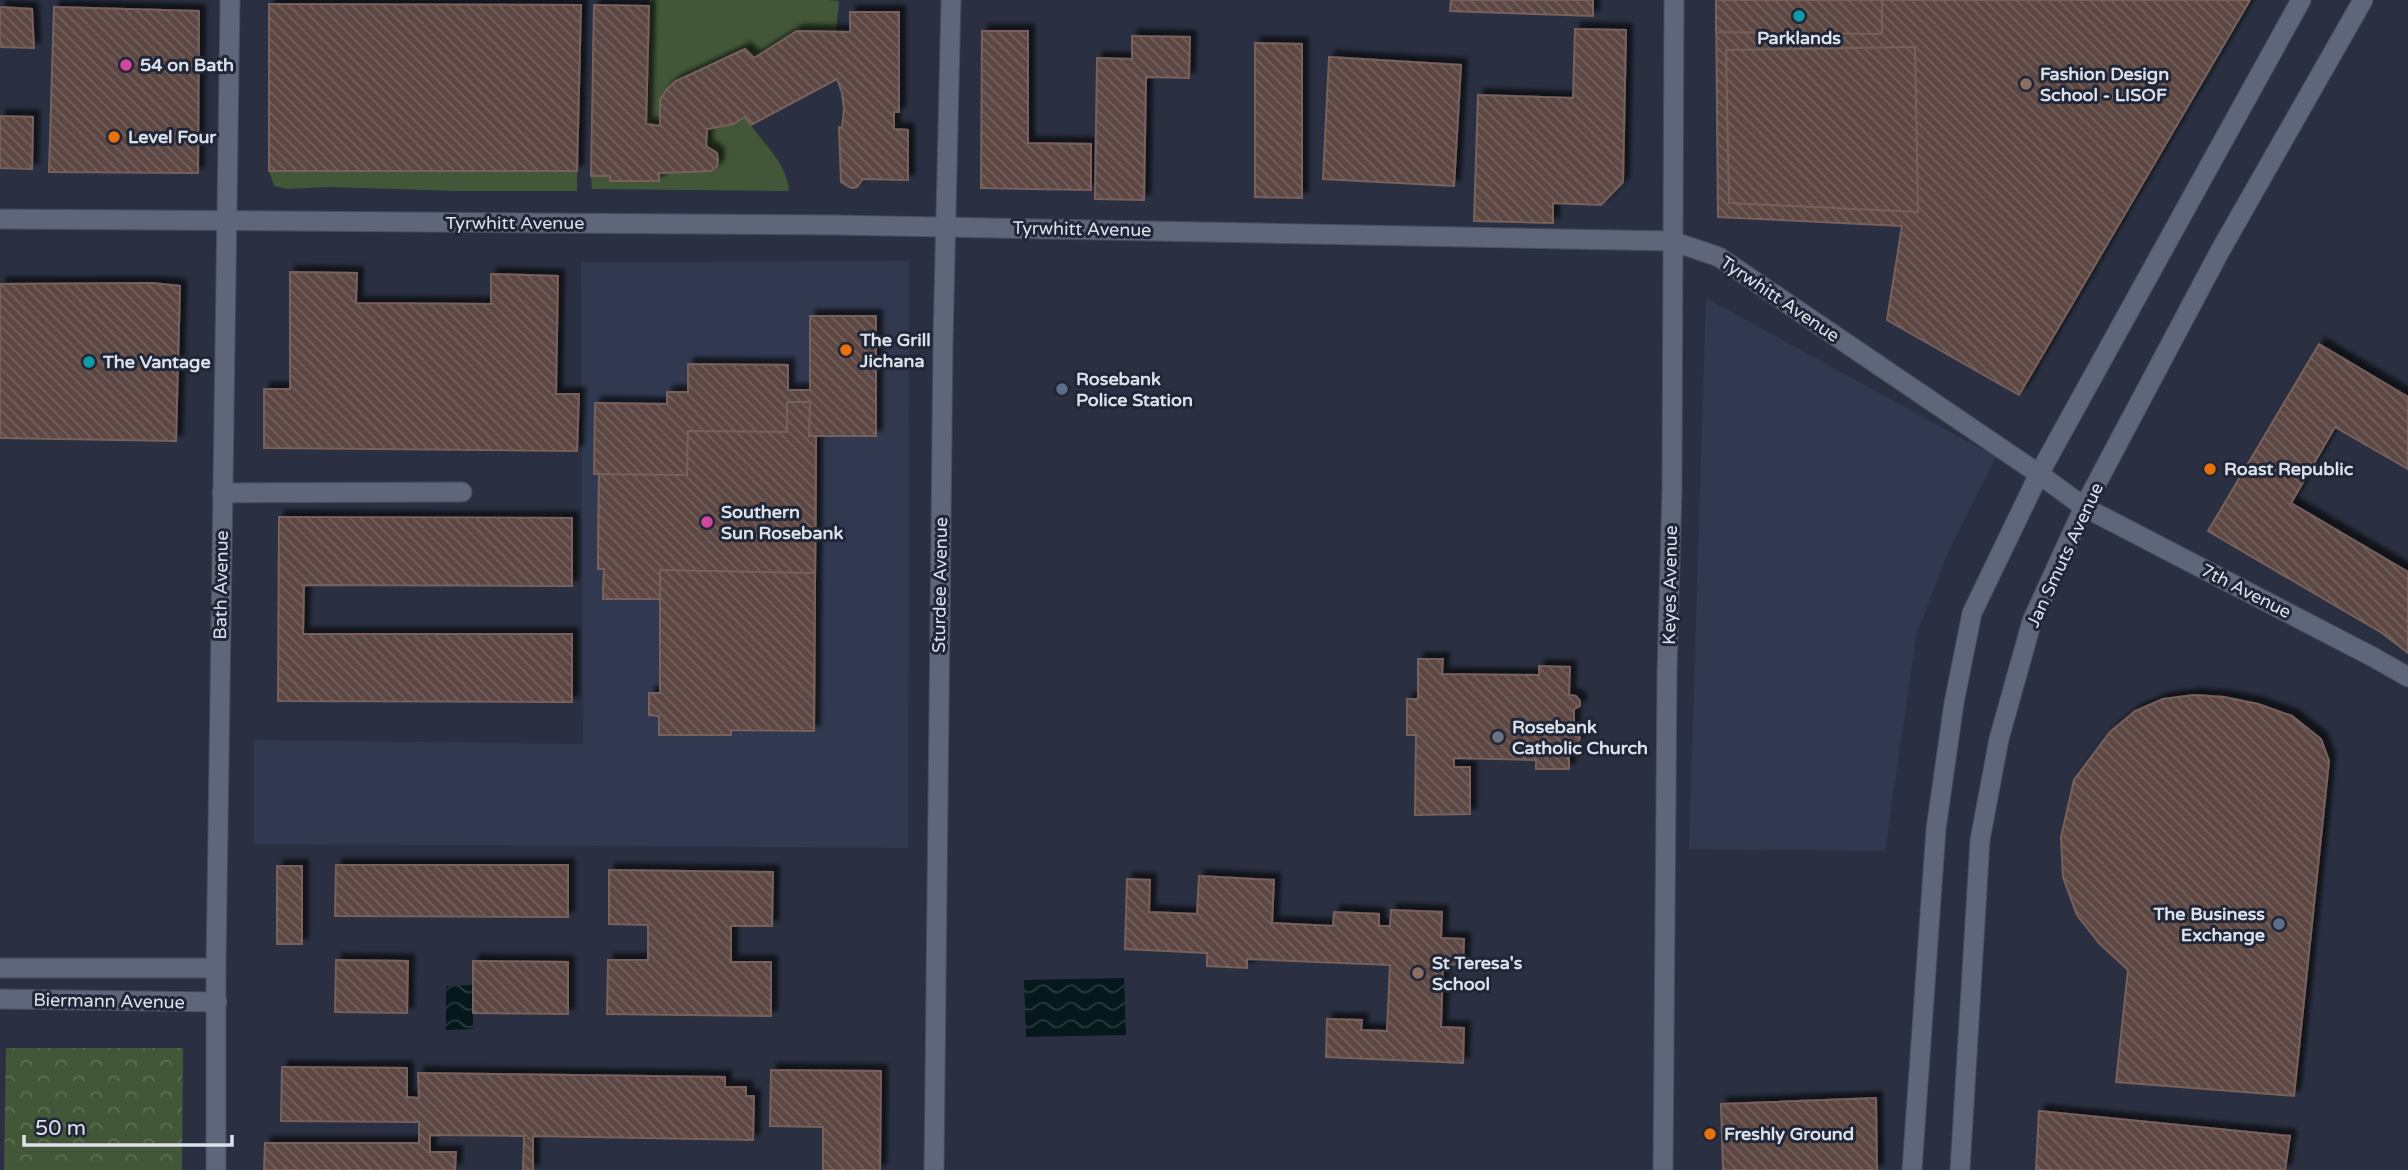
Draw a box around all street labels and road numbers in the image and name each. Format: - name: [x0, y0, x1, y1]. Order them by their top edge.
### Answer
- street label: Tyrwhitt Avenue: [446, 212, 584, 234]
- street label: Tyrwhitt Avenue: [1012, 217, 1152, 241]
- street label: Tyrwhitt Avenue: [1716, 251, 1844, 347]
- street label: Jan Smuts Avenue: [2022, 479, 2108, 631]
- street label: Sturdee Avenue: [928, 517, 952, 653]
- street label: Keyes Avenue: [1658, 525, 1682, 645]
- street label: Bath Avenue: [209, 530, 233, 640]
- street label: 7th Avenue: [2197, 559, 2295, 623]
- street label: Biermann Avenue: [33, 989, 185, 1013]

